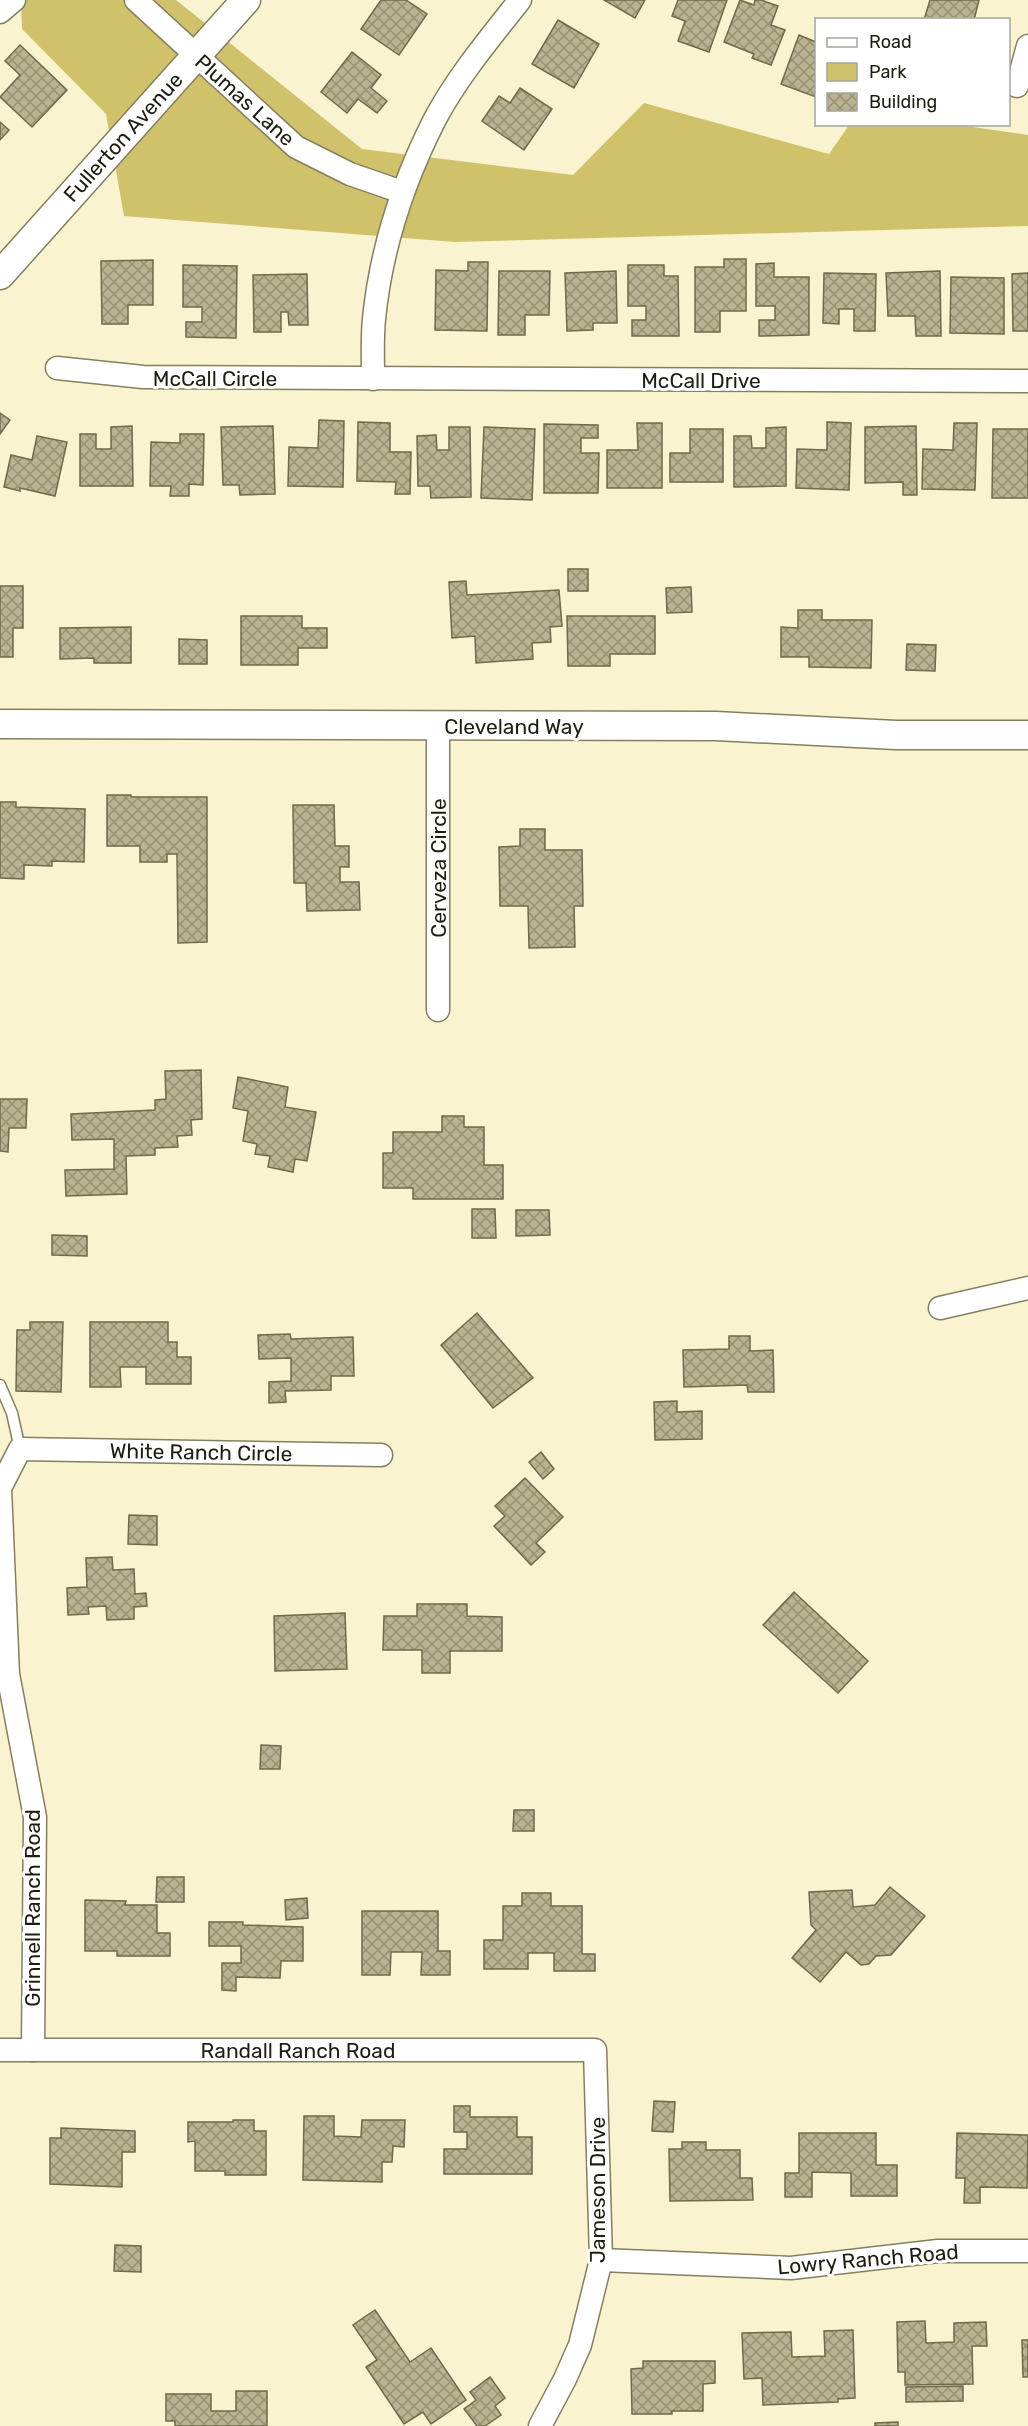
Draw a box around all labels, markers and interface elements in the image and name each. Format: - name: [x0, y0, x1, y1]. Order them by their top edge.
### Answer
- legend: [815, 18, 1010, 126]
- text: Road: [869, 31, 912, 53]
- street label: Plumas Lane: [190, 49, 300, 151]
- text: Park: [869, 61, 907, 83]
- street label: Fullerton Avenue: [58, 67, 188, 207]
- text: Building: [869, 91, 937, 113]
- street label: McCall Circle: [153, 366, 277, 391]
- street label: McCall Drive: [641, 368, 761, 393]
- street label: Cleveland Way: [444, 714, 584, 739]
- street label: Cerveza Circle: [426, 798, 451, 938]
- street label: White Ranch Circle: [109, 1438, 293, 1466]
- street label: Grinnell Ranch Road: [20, 1809, 45, 2007]
- street label: Randall Ranch Road: [201, 2038, 395, 2063]
- street label: Jameson Drive: [585, 2117, 610, 2263]
- street label: Lowry Ranch Road: [776, 2239, 960, 2279]

